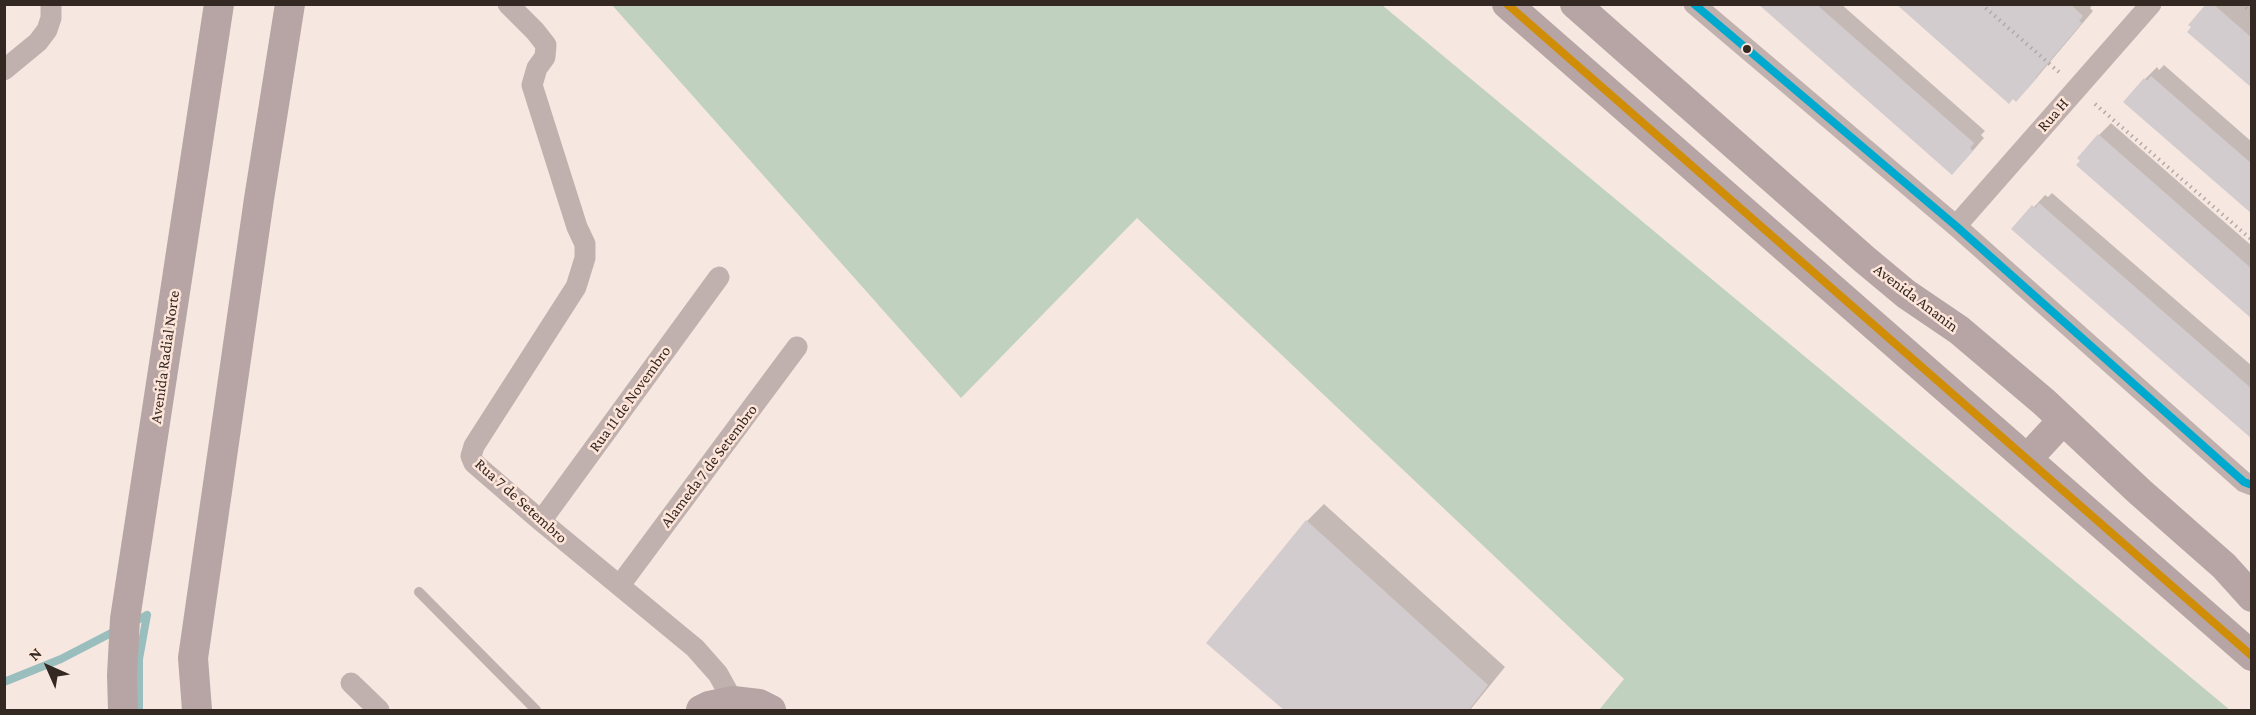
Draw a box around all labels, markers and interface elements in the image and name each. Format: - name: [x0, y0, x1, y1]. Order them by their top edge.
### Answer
- unlabelled marker: [1741, 43, 1753, 55]
- street label: Rua H: [2033, 94, 2073, 136]
- street label: Avenida Ananin: [1870, 260, 1962, 336]
- street label: Avenida Radial Norte: [146, 289, 184, 425]
- street label: Rua 11 de Novembro: [585, 342, 675, 456]
- street label: Alameda 7 de Setembro: [656, 401, 762, 531]
- street label: Rua 7 de Setembro: [471, 455, 571, 547]
- north arrow: [18, 637, 78, 697]
- text: N: [25, 644, 45, 664]

